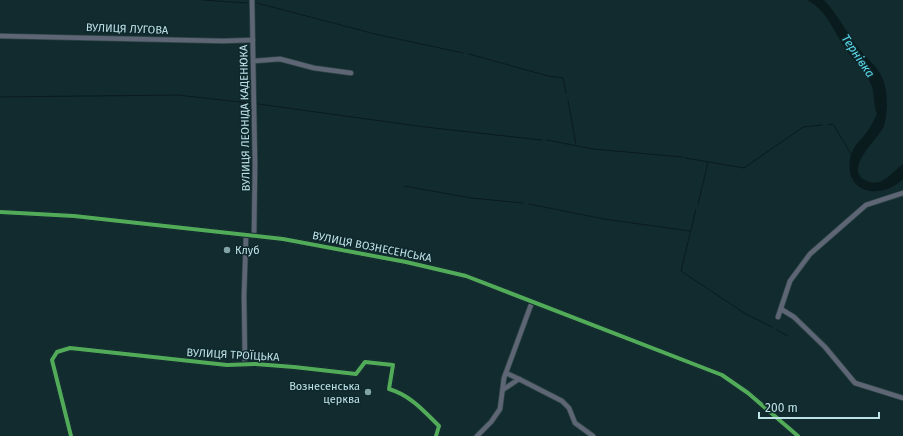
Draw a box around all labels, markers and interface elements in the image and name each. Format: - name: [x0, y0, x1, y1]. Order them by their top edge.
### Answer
- street label: ВУЛИЦЯ ЛУГОВА: [86, 21, 169, 37]
- water label: Тернівка: [839, 32, 877, 80]
- street label: ВУЛИЦЯ ЛЕОНІДА КАДЕНЮКА: [237, 44, 253, 191]
- street label: ВУЛИЦЯ ВОЗНЕСЕНСЬКА: [311, 229, 434, 265]
- place label: Клуб: [235, 244, 260, 257]
- marker: Клуб: [222, 245, 232, 255]
- street label: ВУЛИЦЯ ТРОЇЦЬКА: [186, 345, 281, 364]
- place label: Вознесенська церква: [289, 380, 360, 406]
- marker: Вознесенська церква: [363, 387, 373, 397]
- scale bar: [759, 394, 879, 420]
- text: 200 m: [765, 401, 798, 415]

